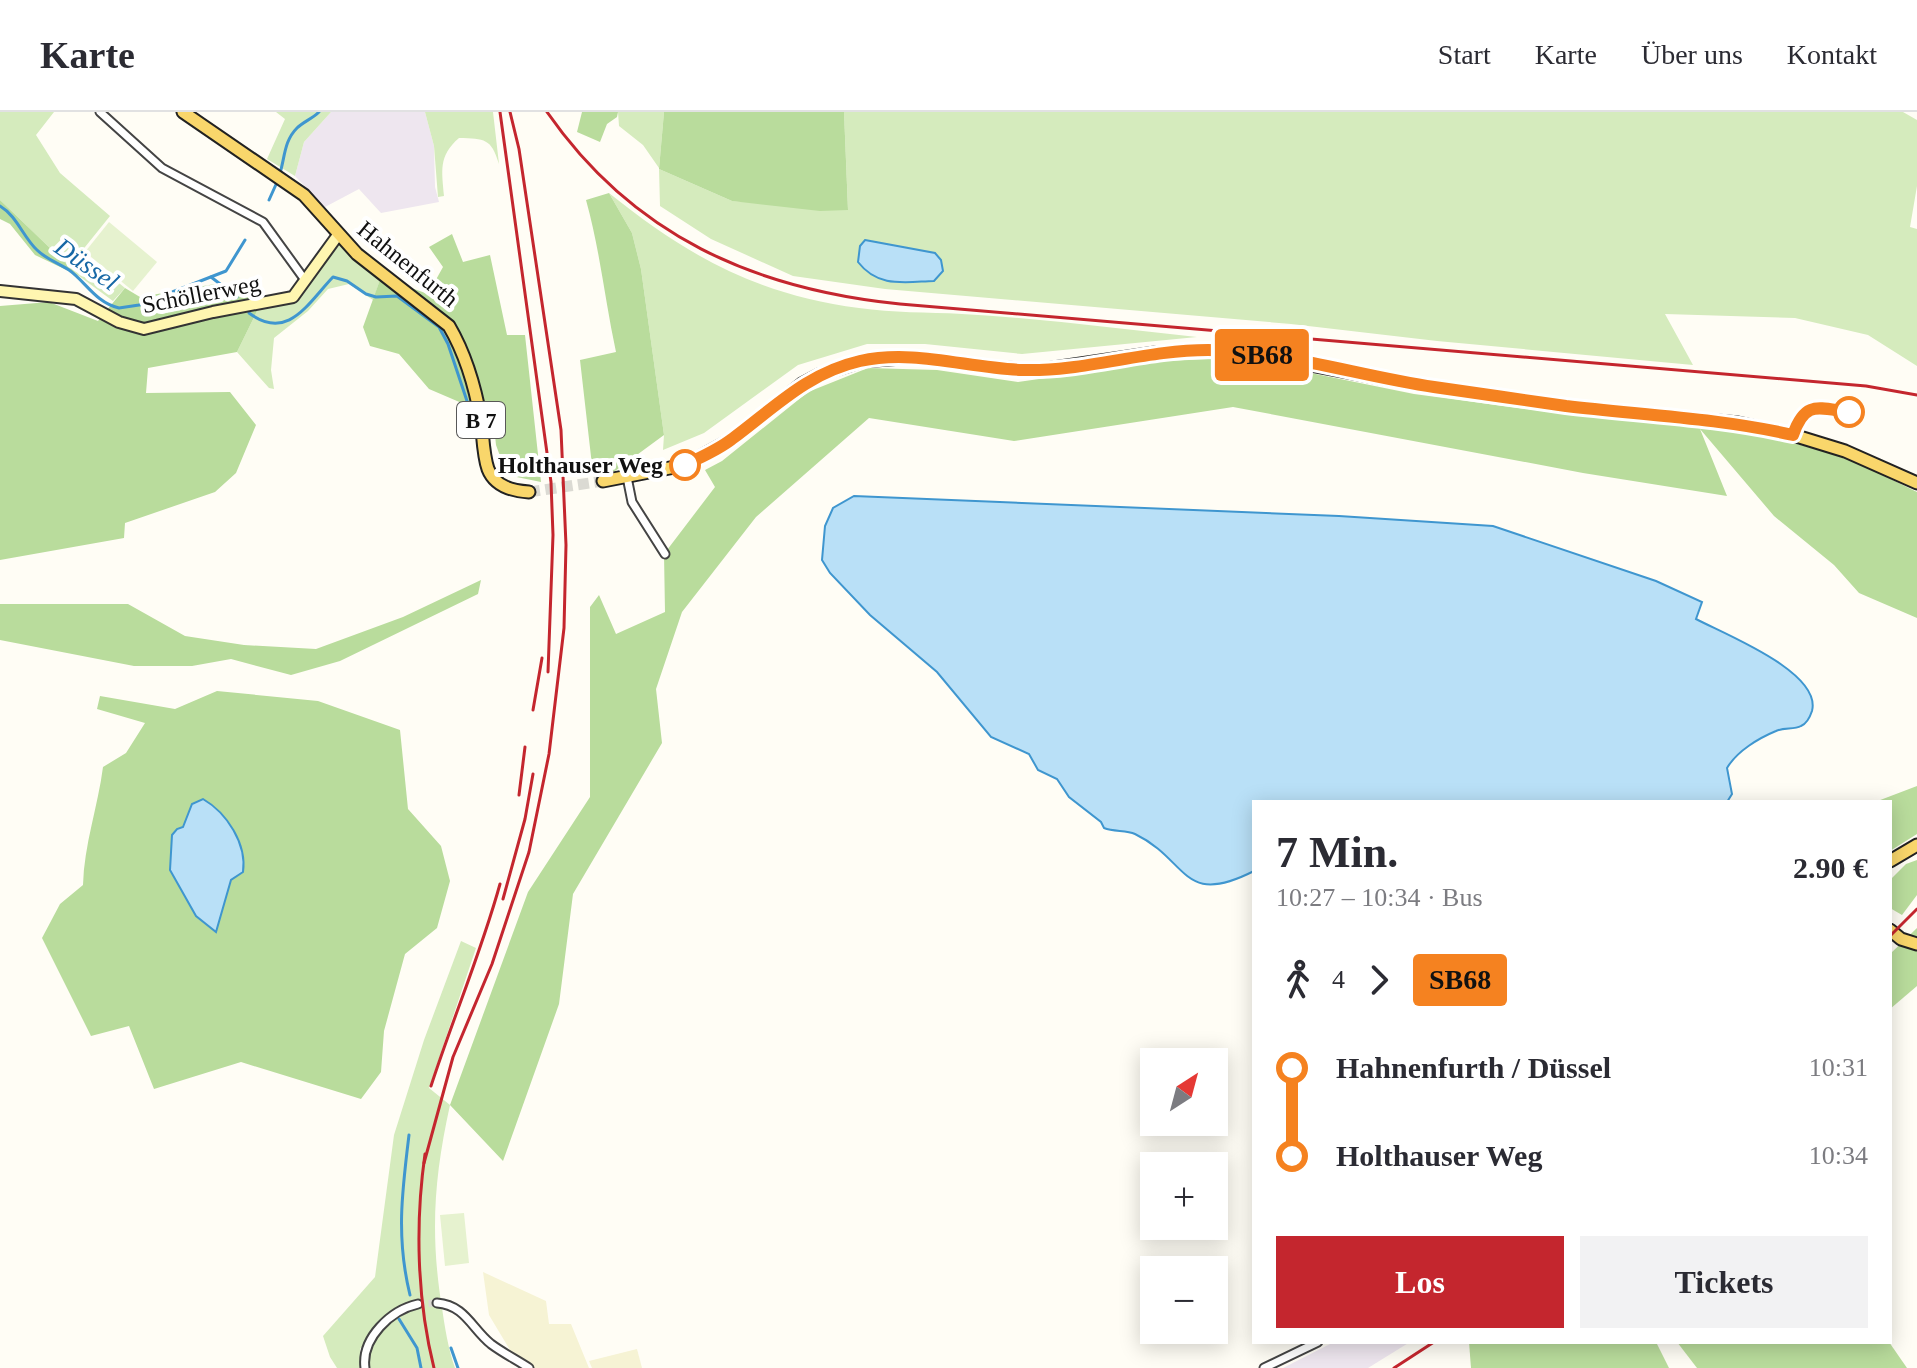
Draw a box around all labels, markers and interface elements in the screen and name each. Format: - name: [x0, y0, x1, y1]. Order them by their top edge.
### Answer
- text: Karte: [40, 34, 135, 76]
- text: Start: [1438, 39, 1491, 70]
- text: Karte: [1535, 39, 1597, 70]
- text: Über uns: [1641, 39, 1743, 70]
- text: Kontakt: [1787, 39, 1877, 70]
- street label: Hahnenfurth: [353, 216, 463, 312]
- water label: Düssel: [49, 232, 124, 297]
- street label: Schöllerweg: [140, 270, 262, 318]
- line badge: SB68: [1206, 329, 1318, 381]
- text: SB68: [1231, 339, 1293, 370]
- unlabelled marker: [1834, 397, 1864, 427]
- road number: B 7: [457, 402, 505, 438]
- marker: Holthauser Weg: [670, 450, 700, 480]
- place label: Holthauser Weg: [498, 452, 663, 478]
- text: 7 Min.: [1276, 828, 1398, 877]
- text: 2.90 €: [1793, 851, 1868, 884]
- text: 10:27 – 10:34 · Bus: [1276, 883, 1483, 912]
- icon: walk: [1276, 958, 1320, 1002]
- icon: forward: [1357, 958, 1401, 1002]
- text: SB68: [1429, 964, 1491, 995]
- text: 4: [1332, 965, 1345, 994]
- north arrow: [1140, 1048, 1228, 1136]
- map controls: [1140, 1048, 1228, 1344]
- text: Hahnenfurth / Düssel: [1336, 1051, 1611, 1084]
- text: 10:31: [1809, 1053, 1868, 1082]
- text: Holthauser Weg: [1336, 1139, 1542, 1172]
- text: 10:34: [1809, 1141, 1868, 1170]
- button: +: [1140, 1152, 1228, 1240]
- button: Los: [1276, 1236, 1564, 1328]
- button: Tickets: [1580, 1236, 1868, 1328]
- button: −: [1140, 1256, 1228, 1344]

